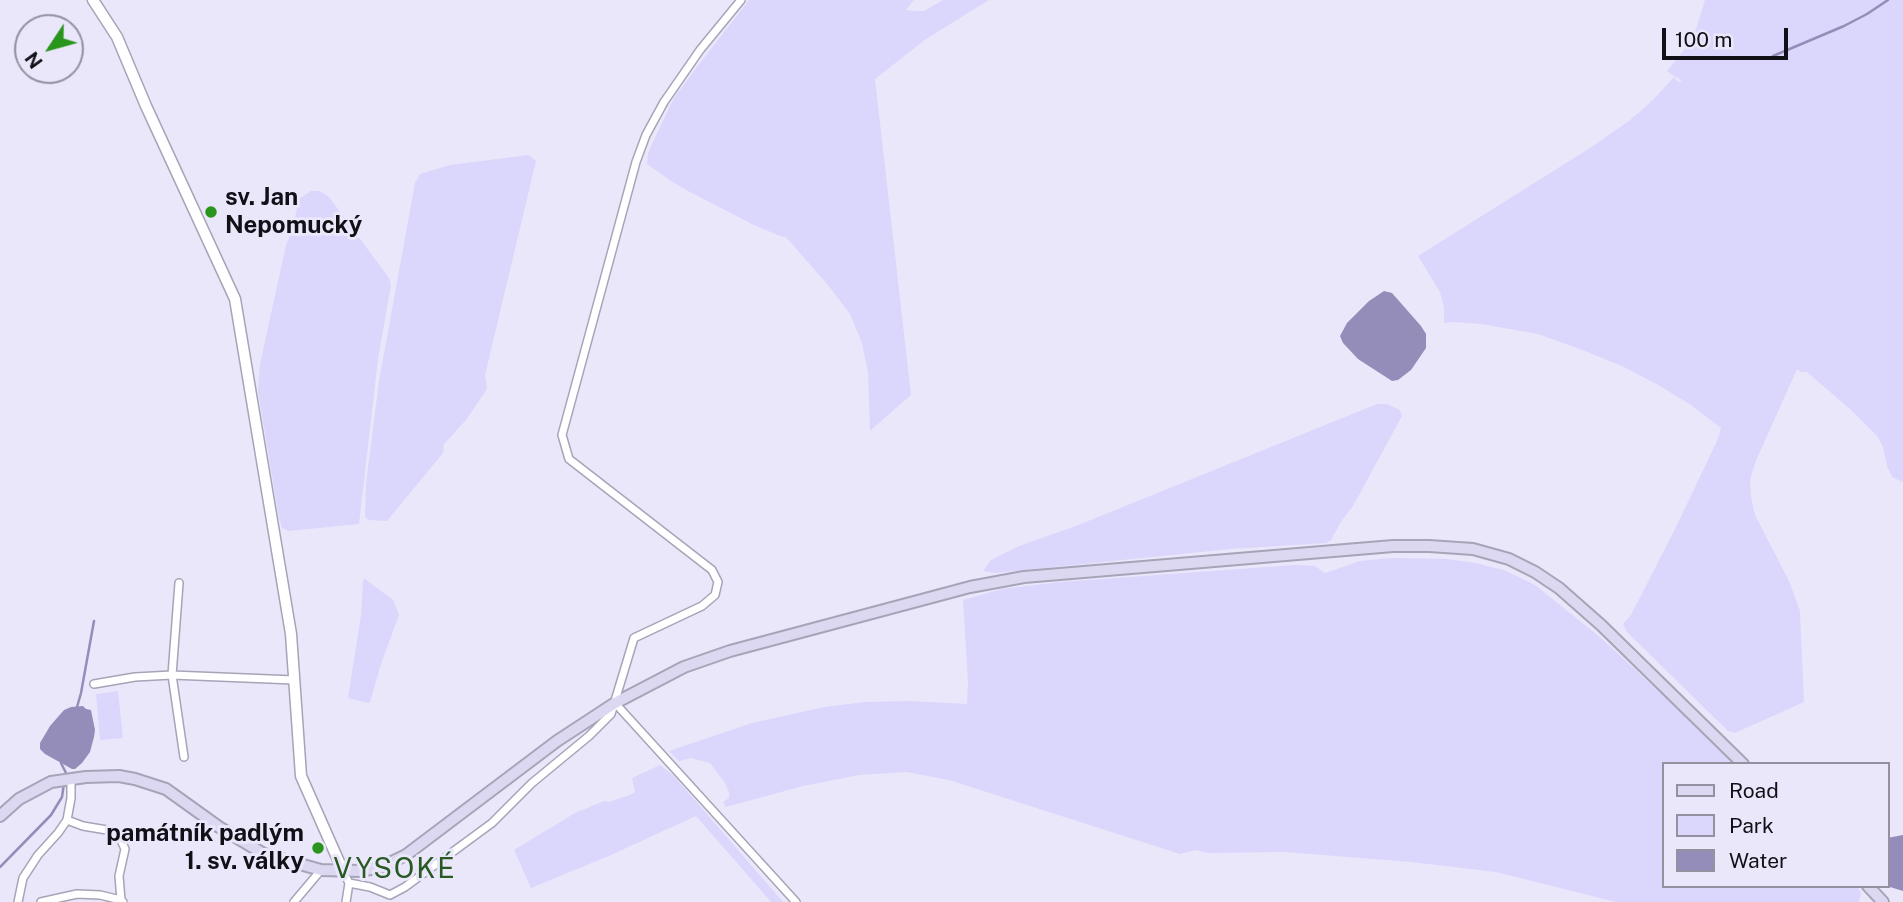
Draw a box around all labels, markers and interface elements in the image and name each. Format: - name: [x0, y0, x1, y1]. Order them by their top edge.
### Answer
- north arrow: [14, 14, 84, 84]
- scale bar: [1665, 14, 1791, 58]
- text: 100 m: [1675, 27, 1732, 52]
- text: N: [20, 48, 47, 73]
- place label: sv. Jan Nepomucký: [225, 184, 362, 240]
- marker: sv. Jan Nepomucký: [203, 204, 219, 220]
- legend: [1661, 762, 1889, 888]
- text: Road: [1729, 778, 1779, 803]
- text: Park: [1729, 813, 1774, 838]
- place label: památník padlým 1. sv. války: [106, 820, 304, 876]
- marker: památník padlým 1. sv. války: [310, 840, 326, 856]
- text: Water: [1729, 848, 1787, 873]
- district label: VYSOKÉ: [334, 852, 456, 886]

